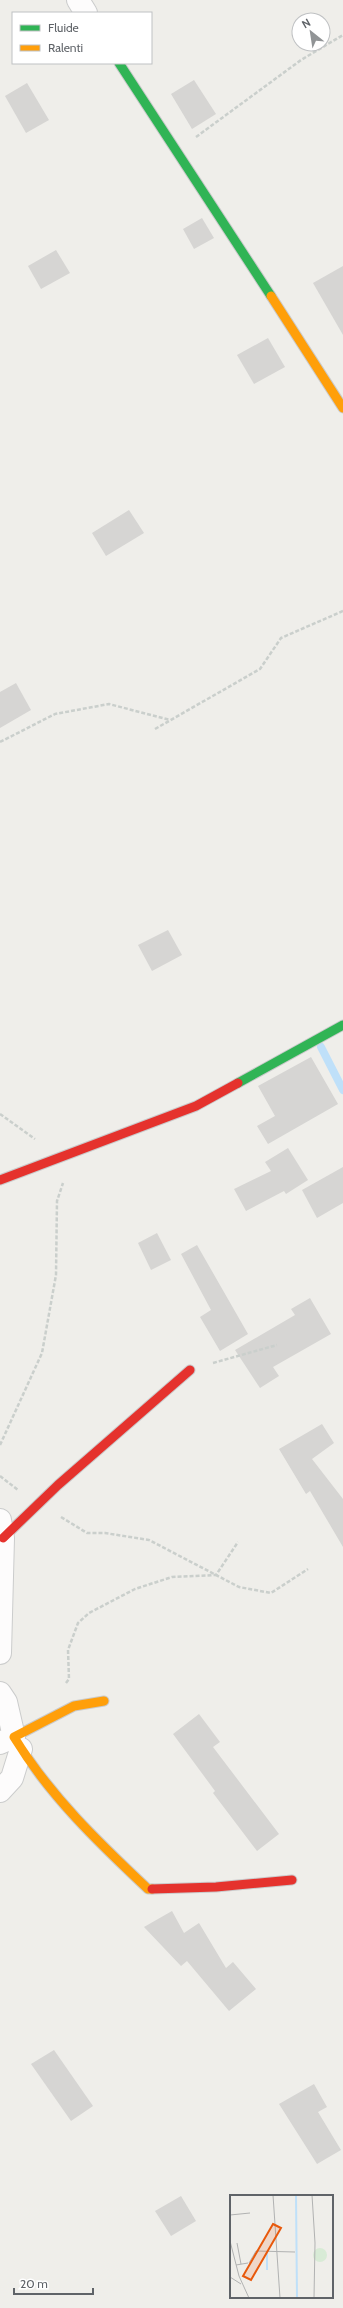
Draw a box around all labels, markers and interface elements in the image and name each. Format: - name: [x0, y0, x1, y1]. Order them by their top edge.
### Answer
- legend: [12, 12, 152, 64]
- north arrow: [291, 12, 331, 52]
- text: N: [299, 15, 313, 31]
- text: Fluide: [48, 20, 79, 35]
- text: Ralenti: [48, 40, 83, 55]
- inset map: [230, 2195, 333, 2298]
- scale bar: [14, 2270, 93, 2296]
- text: 20 m: [20, 2276, 48, 2291]

